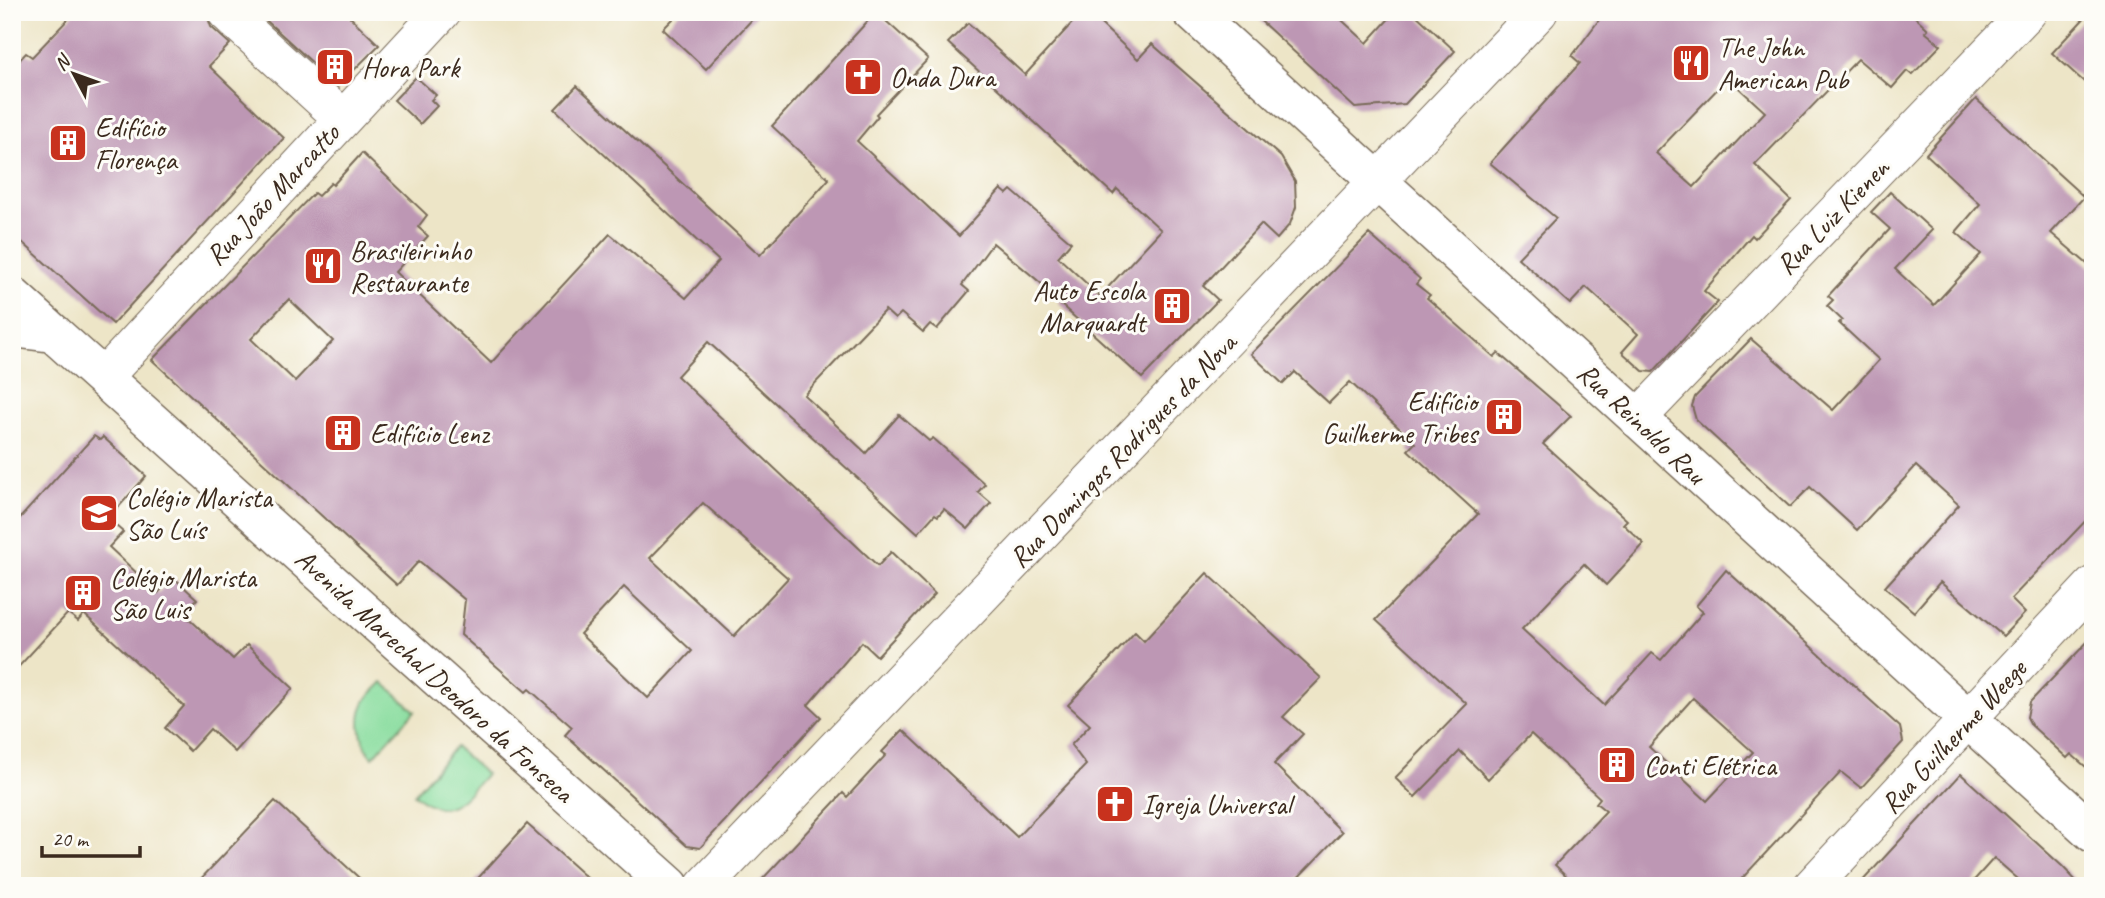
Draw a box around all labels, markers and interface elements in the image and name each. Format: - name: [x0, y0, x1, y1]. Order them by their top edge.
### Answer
- place label: The John American Pub: [1718, 30, 1850, 97]
- north arrow: [38, 38, 108, 108]
- restaurant icon: The John American Pub: [1670, 42, 1712, 84]
- building icon: Hora Park: [314, 46, 356, 88]
- text: N: [49, 49, 77, 76]
- place label: Hora Park: [362, 50, 461, 85]
- church icon: Onda Dura: [842, 56, 884, 98]
- place label: Onda Dura: [890, 60, 997, 95]
- place label: Edifício Florença: [95, 110, 179, 177]
- street label: Rua João Marcatto: [198, 115, 348, 273]
- building icon: Edifício Florença: [47, 122, 89, 164]
- street label: Rua Luiz Kienen: [1768, 150, 1897, 282]
- place label: Brasileirinho Restaurante: [350, 233, 473, 300]
- restaurant icon: Brasileirinho Restaurante: [302, 245, 344, 287]
- place label: Auto Escola Marquardt: [1033, 273, 1148, 340]
- building icon: Auto Escola Marquardt: [1151, 285, 1193, 327]
- street label: Rua Domingos Rodrigues da Nova: [1001, 324, 1245, 575]
- street label: Rua Reinoldo Rau: [1570, 355, 1714, 493]
- place label: Edifício Guilherme Tribes: [1322, 384, 1480, 451]
- building icon: Edifício Guilherme Tribes: [1483, 396, 1525, 438]
- building icon: Edifício Lenz: [322, 412, 364, 454]
- place label: Edifício Lenz: [370, 416, 491, 451]
- place label: Colégio Marista São Luís: [126, 480, 274, 547]
- school or university icon: Colégio Marista São Luís: [78, 492, 120, 534]
- street label: Avenida Marechal Deodoro da Fonseca: [288, 541, 582, 811]
- place label: Colégio Marista São Luis: [110, 560, 258, 627]
- building icon: Colégio Marista São Luis: [62, 572, 104, 614]
- street label: Rua Guilherme Weege: [1873, 651, 2035, 821]
- building icon: Conti Elétrica: [1596, 744, 1638, 786]
- place label: Conti Elétrica: [1644, 748, 1778, 783]
- church icon: Igreja Universal: [1094, 783, 1136, 825]
- place label: Igreja Universal: [1142, 787, 1296, 822]
- scale bar: [42, 814, 140, 858]
- text: 20 m: [52, 826, 90, 852]

